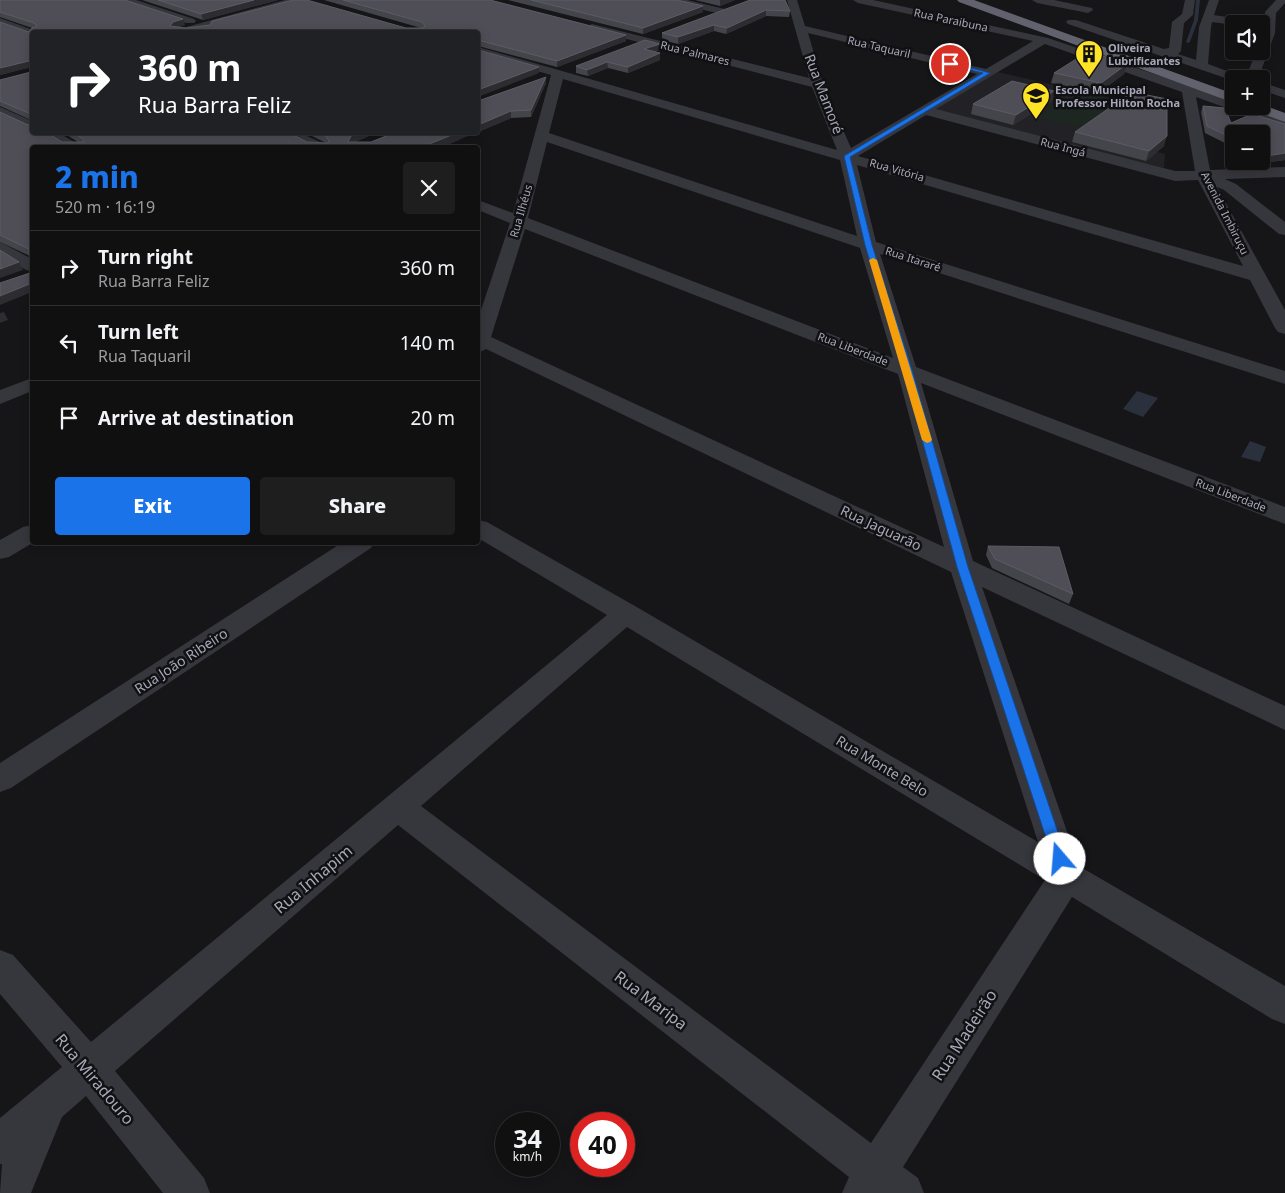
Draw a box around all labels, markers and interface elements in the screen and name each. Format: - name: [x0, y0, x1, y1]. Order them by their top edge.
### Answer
- street label: Rua Paraibuna: [913, 4, 990, 35]
- map controls: [1225, 15, 1270, 170]
- button: sound: [1225, 15, 1270, 60]
- street label: Rua Taquaril: [846, 32, 912, 61]
- street label: Rua Palmares: [659, 37, 731, 68]
- building icon: Oliveira Lubrificantes: [1074, 39, 1104, 78]
- place label: Oliveira Lubrificantes: [1108, 40, 1181, 68]
- pin: [929, 43, 971, 85]
- text: 360 m: [138, 44, 241, 91]
- icon: right: [55, 50, 120, 115]
- icon: arrive: [936, 50, 964, 78]
- street label: Rua Mamoré: [800, 51, 848, 137]
- button: +: [1225, 70, 1270, 115]
- school or university icon: Escola Municipal Professor Hilton Rocha: [1021, 81, 1051, 120]
- place label: Escola Municipal Professor Hilton Rocha: [1055, 82, 1180, 110]
- text: Rua Barra Feliz: [138, 89, 291, 119]
- button: −: [1225, 125, 1270, 170]
- street label: Rua Ingá: [1039, 133, 1087, 160]
- street label: Rua Vitória: [868, 155, 926, 184]
- text: 2 min: [55, 156, 139, 197]
- button: close: [403, 162, 455, 214]
- street label: Avenida Imbiruçu: [1198, 169, 1253, 257]
- street label: Rua Ilhéus: [506, 183, 535, 239]
- text: 520 m · 16:19: [55, 196, 155, 218]
- street label: Rua Itararé: [883, 242, 943, 275]
- text: Turn right: [98, 244, 193, 270]
- icon: right: [55, 254, 83, 282]
- text: 360 m: [400, 255, 455, 281]
- text: Rua Barra Feliz: [98, 270, 210, 292]
- text: Turn left: [98, 319, 179, 345]
- street label: Rua Liberdade: [816, 328, 891, 369]
- icon: left: [55, 329, 83, 357]
- text: 140 m: [400, 330, 455, 356]
- text: Rua Taquaril: [98, 345, 191, 367]
- icon: arrive: [55, 404, 83, 432]
- text: Arrive at destination: [98, 405, 294, 431]
- text: 20 m: [411, 405, 455, 431]
- street label: Rua Liberdade: [1194, 474, 1269, 515]
- button: Exit: [55, 477, 250, 535]
- button: Share: [260, 477, 455, 535]
- street label: Rua Jaguarão: [838, 500, 925, 555]
- street label: Rua João Ribeiro: [130, 623, 231, 698]
- street label: Rua Monte Belo: [833, 731, 932, 801]
- position arrow: [1033, 832, 1085, 884]
- street label: Rua Inhapim: [269, 840, 357, 918]
- street label: Rua Maripa: [610, 965, 692, 1035]
- street label: Rua Madeirão: [926, 985, 1002, 1085]
- street label: Rua Miradouro: [50, 1029, 140, 1129]
- speed limit sign: 40: [570, 1112, 635, 1177]
- text: 34: [513, 1121, 542, 1155]
- text: km/h: [513, 1148, 542, 1165]

